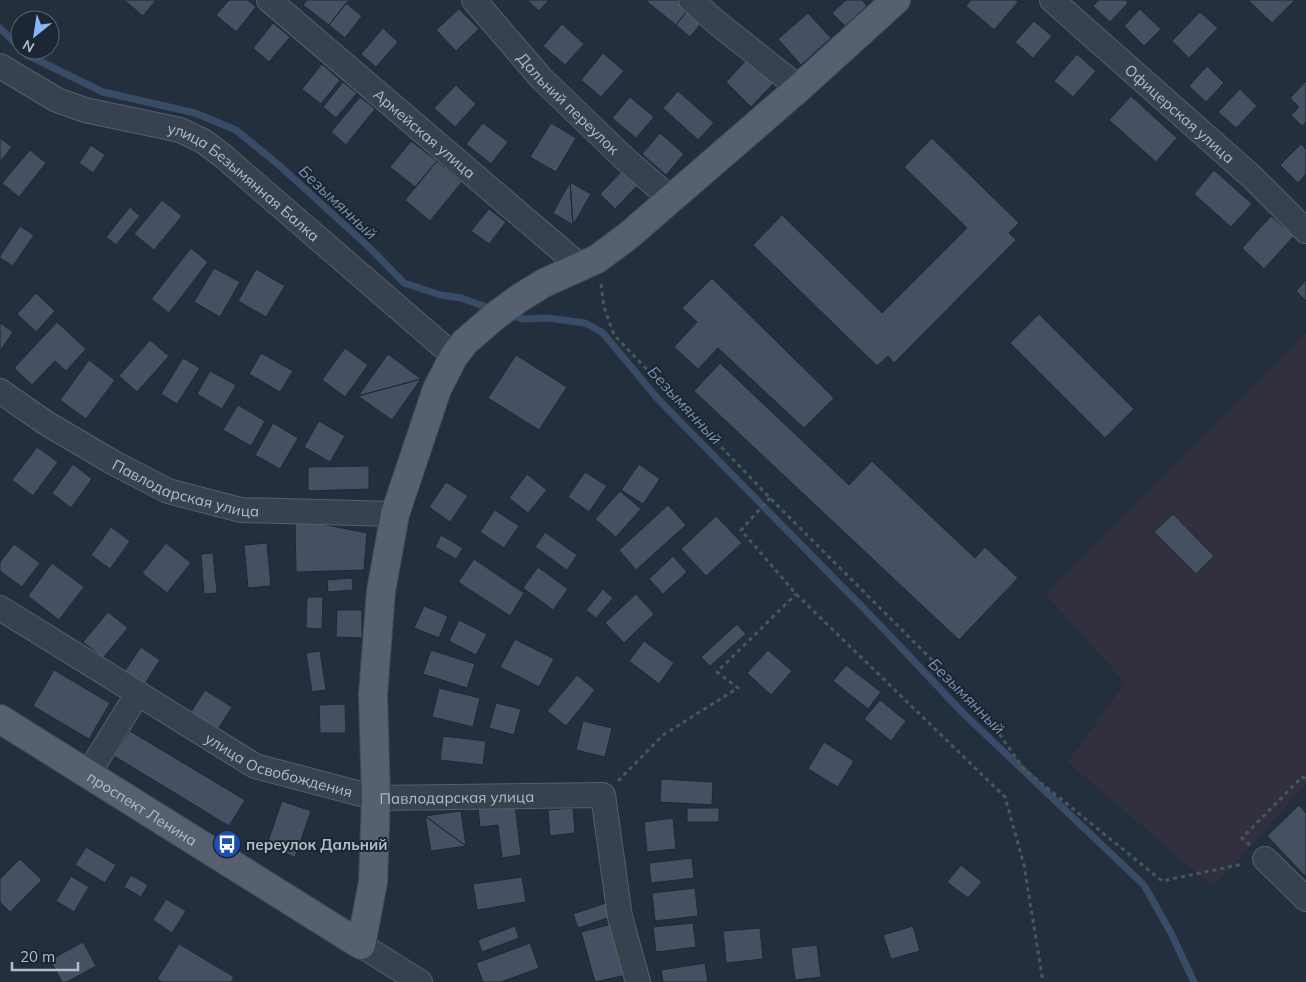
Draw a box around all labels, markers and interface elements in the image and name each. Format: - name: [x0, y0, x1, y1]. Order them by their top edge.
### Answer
- north arrow: [10, 10, 60, 60]
- text: N: [19, 36, 38, 57]
- street label: Дальний переулок: [513, 48, 624, 159]
- street label: Офицерская улица: [1121, 60, 1239, 167]
- street label: Армейская улица: [370, 84, 480, 182]
- street label: улица Безымянная Балка: [166, 118, 324, 245]
- water label: Безымянный: [295, 161, 381, 243]
- water label: Безымянный: [644, 362, 726, 448]
- street label: Павлодарская улица: [109, 454, 259, 520]
- water label: Безымянный: [925, 654, 1009, 738]
- street label: улица Освобождения: [202, 728, 355, 801]
- street label: проспект Ленина: [84, 767, 201, 850]
- street label: Павлодарская улица: [379, 786, 534, 807]
- bus stop icon: переулок Дальний: [212, 829, 242, 859]
- place label: переулок Дальний: [246, 835, 387, 854]
- scale bar: [12, 940, 79, 972]
- text: 20 m: [20, 947, 55, 966]

